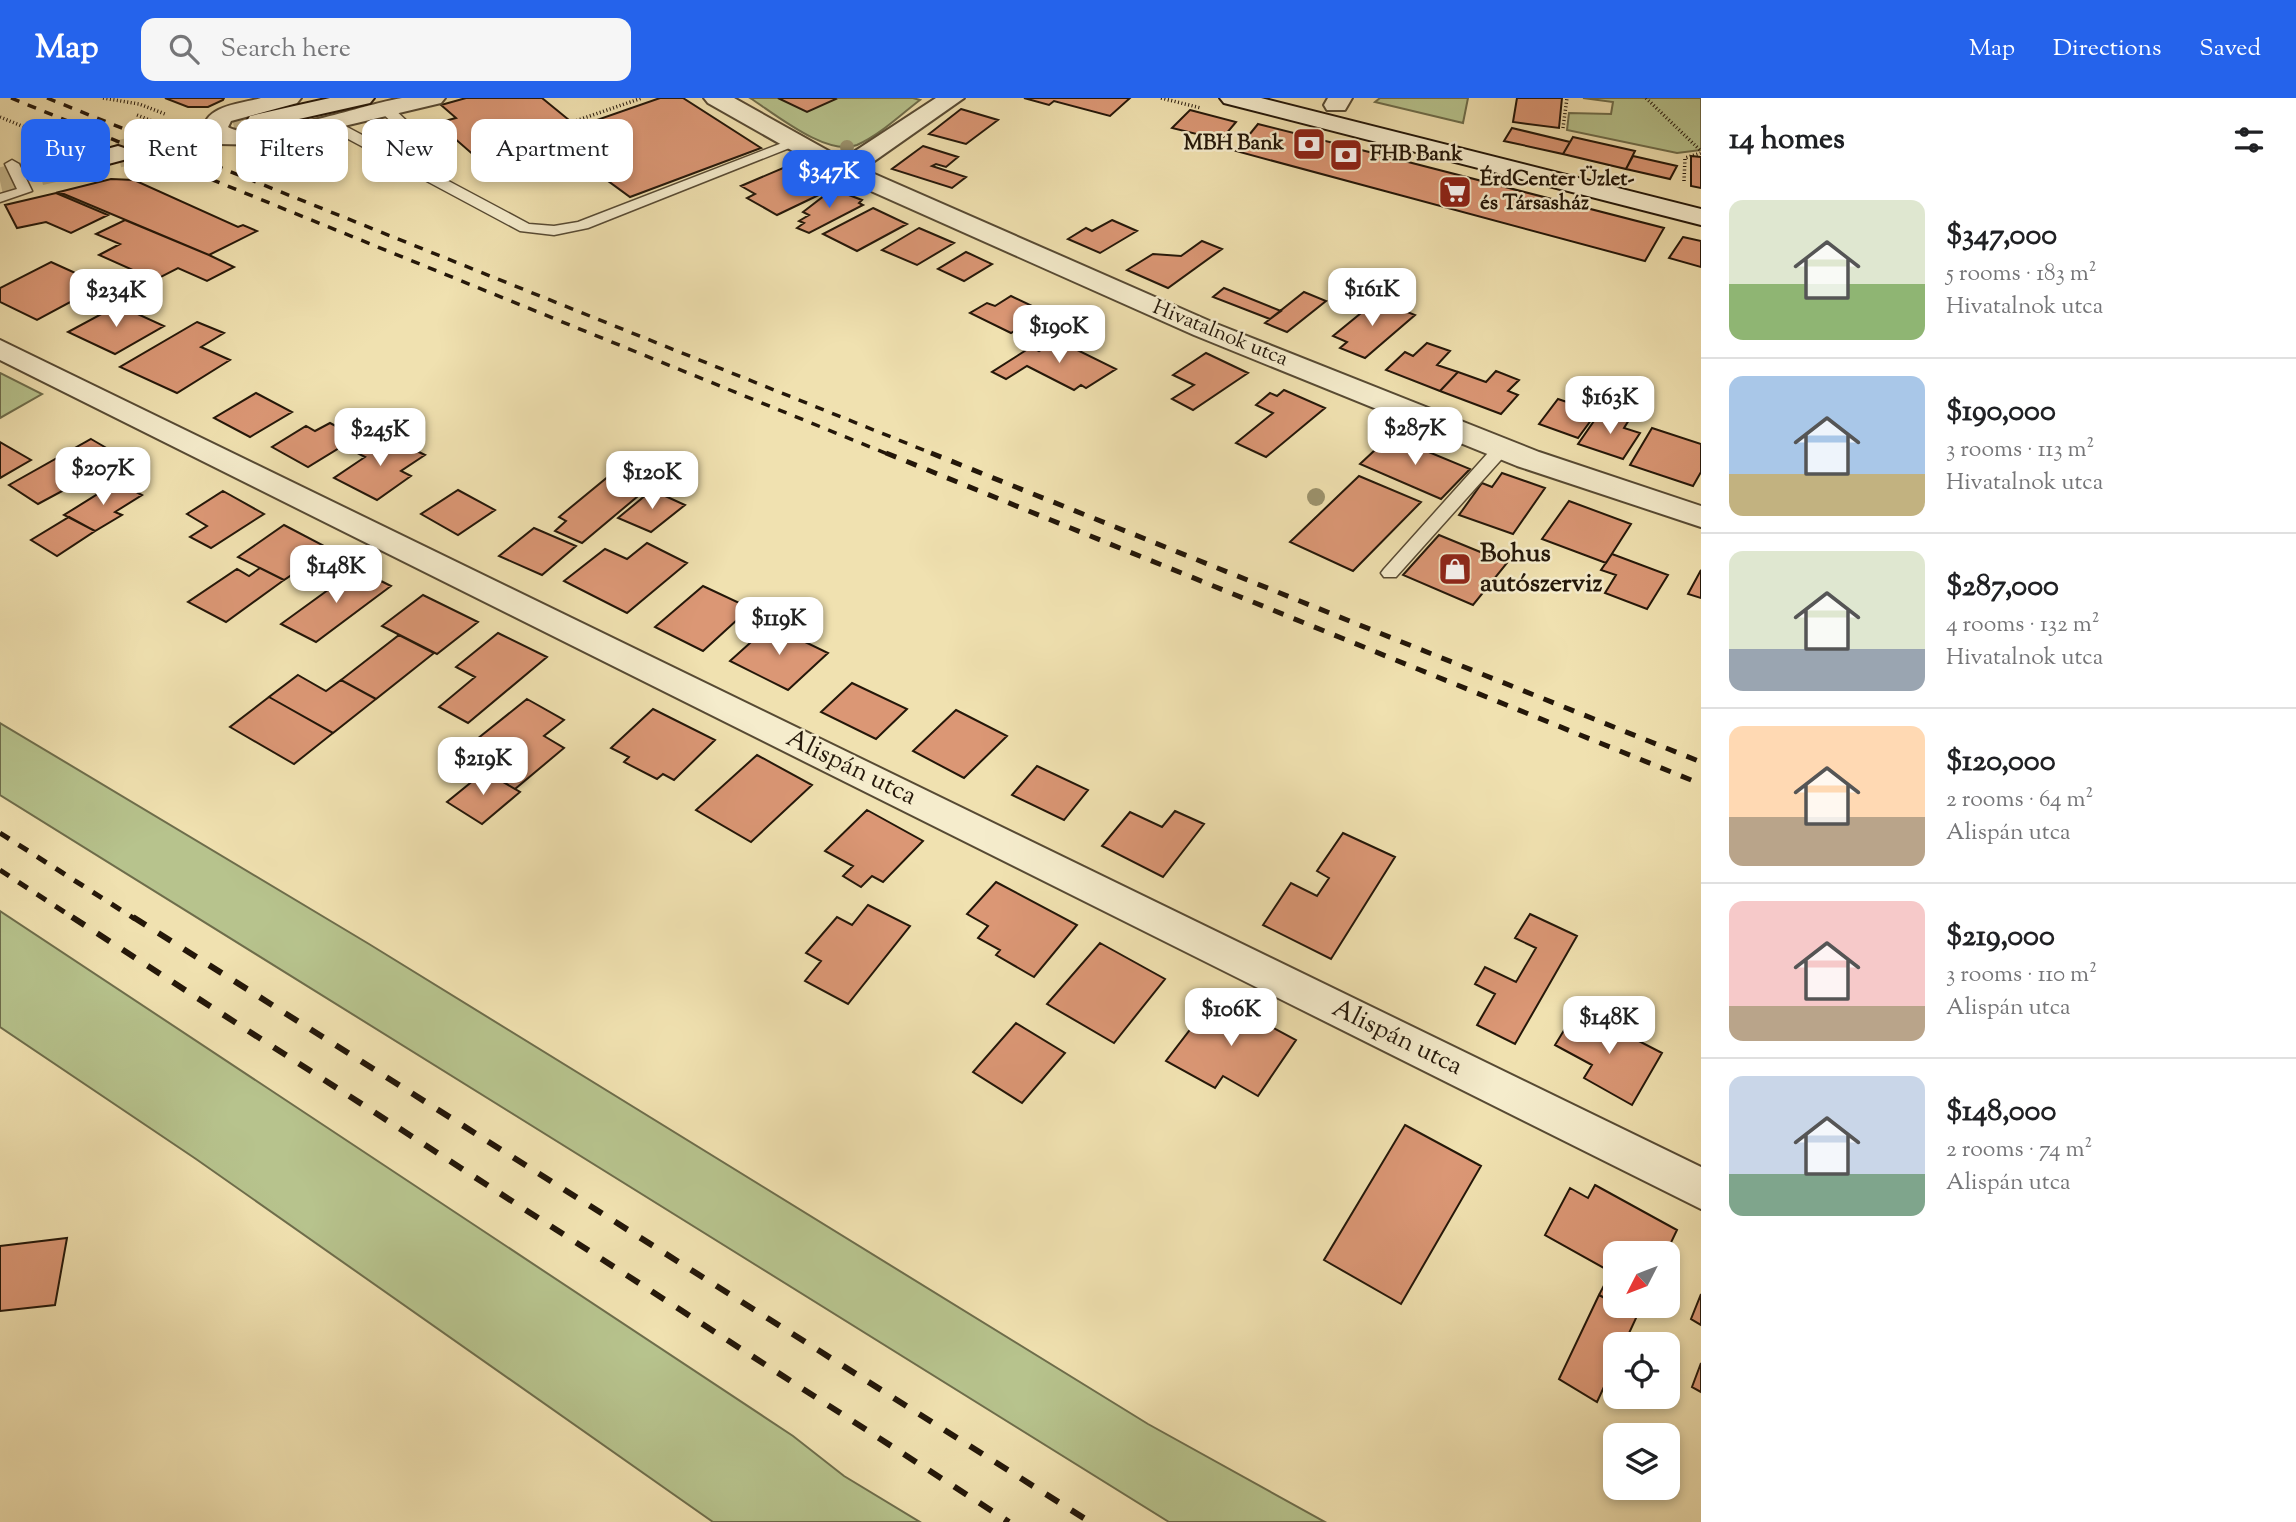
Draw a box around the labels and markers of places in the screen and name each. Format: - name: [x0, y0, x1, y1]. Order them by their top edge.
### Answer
- bank icon: MBH Bank: [1290, 125, 1328, 163]
- place label: MBH Bank: [1184, 129, 1285, 159]
- bank icon: FHB Bank: [1327, 136, 1365, 174]
- place label: FHB Bank: [1370, 140, 1463, 170]
- pin: $347K: [780, 150, 878, 210]
- place label: ÉrdCenter Üzlet- és Társasház: [1480, 165, 1635, 219]
- supermarket icon: ÉrdCenter Üzlet- és Társasház: [1436, 173, 1474, 211]
- pin: $161K: [1323, 268, 1421, 328]
- pin: $234K: [67, 270, 165, 329]
- pin: $190K: [1010, 306, 1108, 365]
- pin: $163K: [1561, 376, 1659, 436]
- pin: $245K: [331, 408, 429, 468]
- pin: $287K: [1366, 408, 1464, 467]
- pin: $207K: [54, 448, 152, 507]
- pin: $120K: [603, 452, 701, 511]
- place label: Bohus autószerviz: [1480, 536, 1603, 603]
- pin: $148K: [287, 546, 385, 605]
- shop icon: Bohus autószerviz: [1436, 550, 1474, 588]
- pin: $119K: [730, 598, 828, 657]
- pin: $219K: [434, 738, 532, 797]
- pin: $106K: [1182, 988, 1280, 1048]
- pin: $148K: [1560, 996, 1658, 1056]

